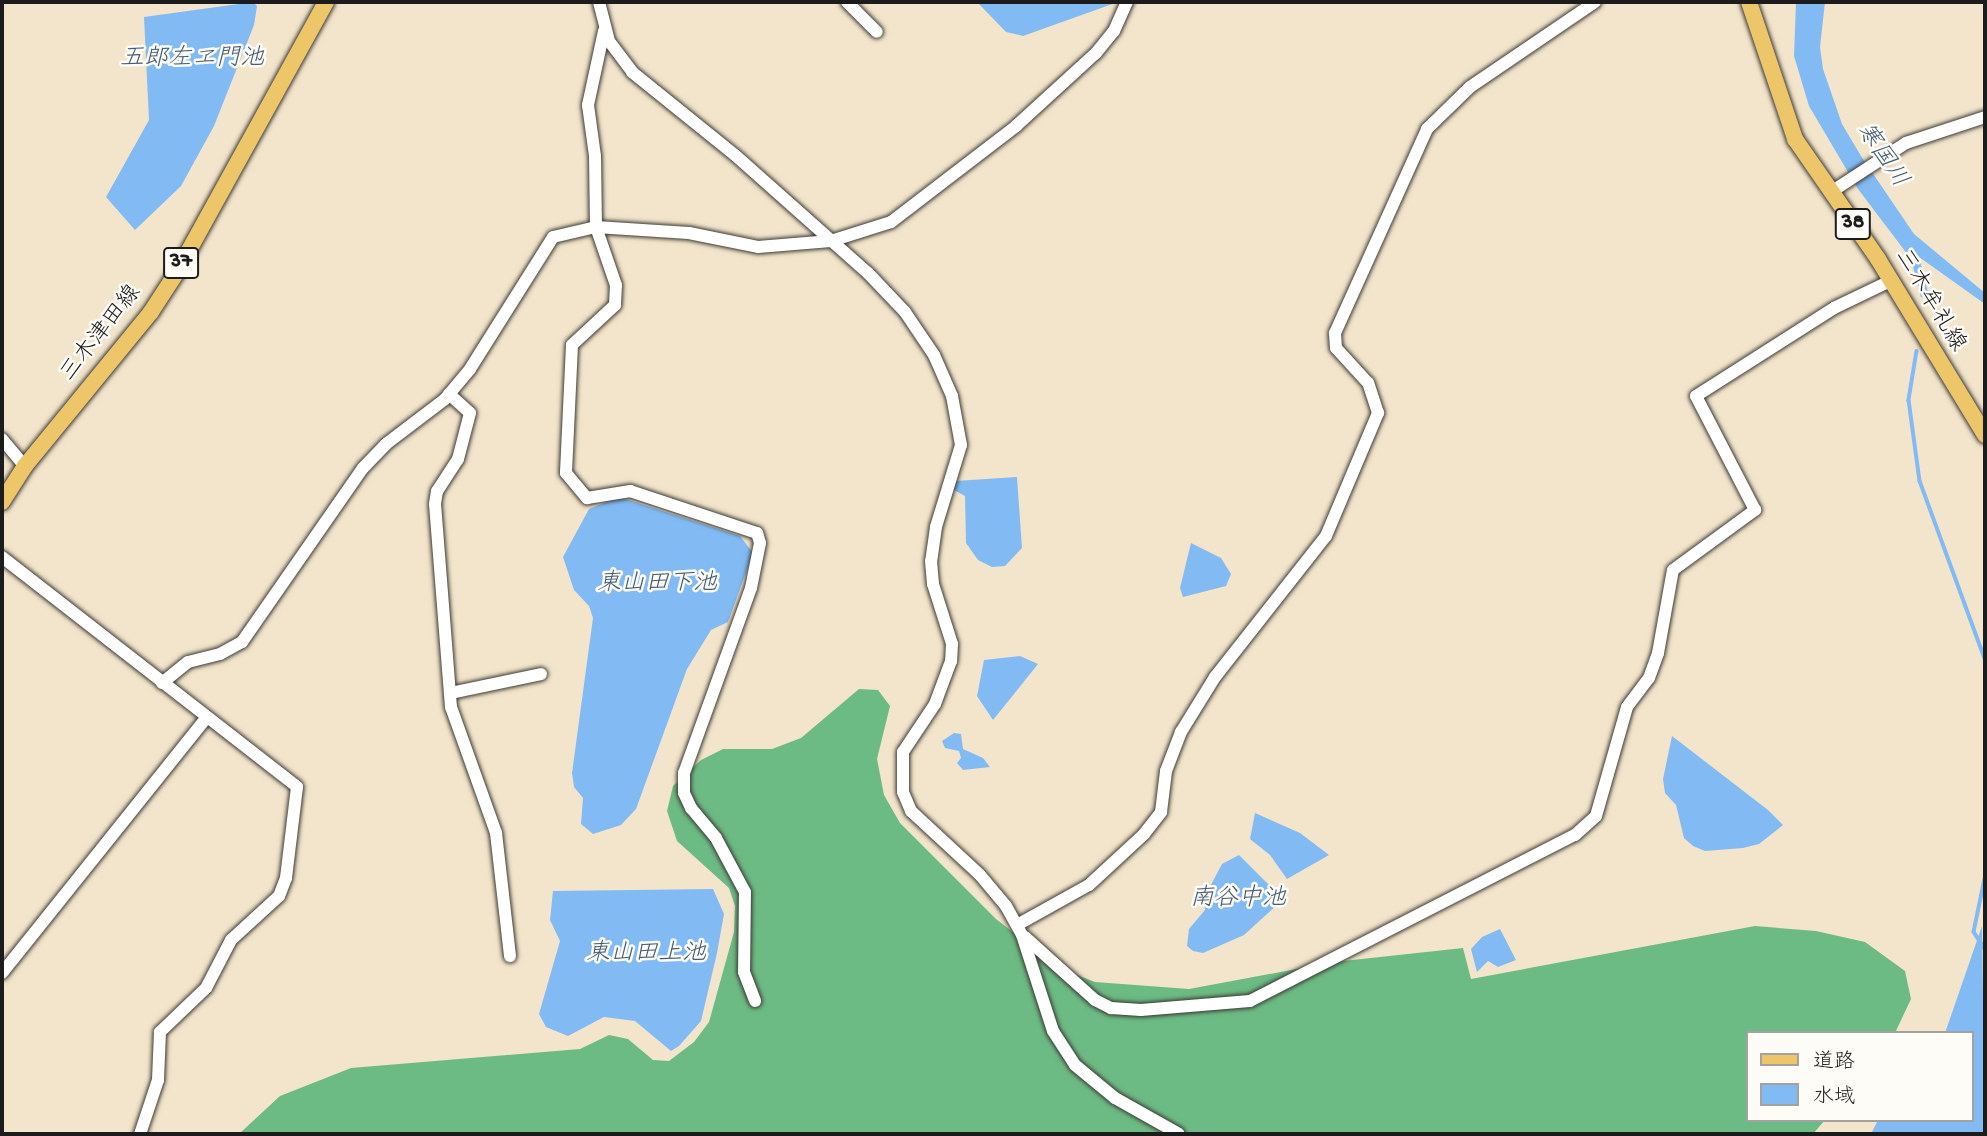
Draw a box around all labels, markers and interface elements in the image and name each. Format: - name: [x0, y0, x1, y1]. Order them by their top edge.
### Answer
- water label: 五郎左ヱ門池: [120, 46, 264, 74]
- water label: 寒国川: [1849, 118, 1913, 194]
- road number: 38: [1834, 206, 1872, 242]
- street label: 三木牟礼線: [1888, 245, 1970, 357]
- road number: 37: [162, 246, 200, 280]
- street label: 三木津田線: [56, 280, 148, 388]
- water label: 東山田下池: [597, 571, 717, 599]
- water label: 南谷中池: [1190, 886, 1286, 914]
- water label: 東山田上池: [586, 941, 706, 969]
- legend: [1745, 1031, 1973, 1122]
- text: 道路: [1813, 1051, 1855, 1076]
- text: 水域: [1813, 1086, 1855, 1111]

